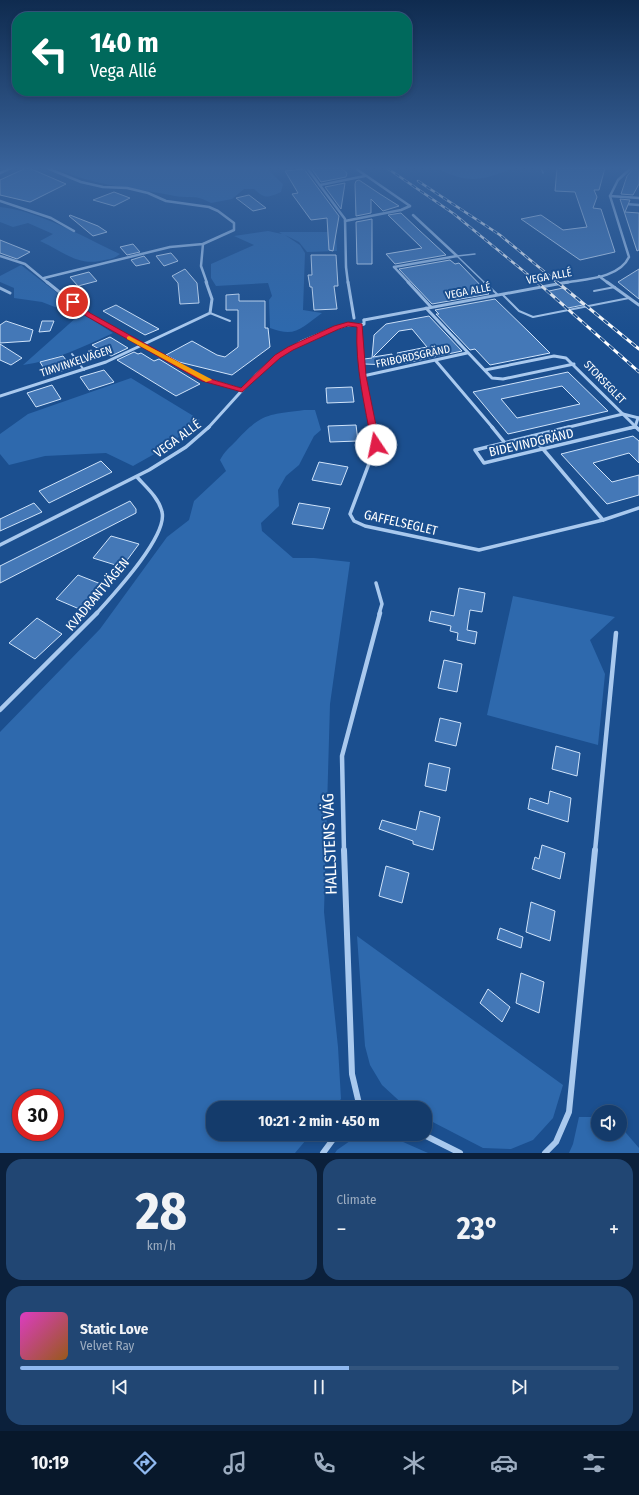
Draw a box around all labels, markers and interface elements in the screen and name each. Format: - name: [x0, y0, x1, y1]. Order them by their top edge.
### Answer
- text: 140 m: [90, 26, 159, 59]
- icon: left: [24, 28, 76, 80]
- text: Vega Allé: [90, 60, 157, 82]
- street label: VEGA ALLÉ: [525, 265, 573, 287]
- street label: VEGA ALLÉ: [444, 280, 492, 302]
- pin: [56, 285, 90, 319]
- icon: arrive: [62, 291, 84, 313]
- street label: FRIBORDSGRÄND: [375, 342, 451, 371]
- street label: TIMVINKELVÄGEN: [38, 343, 114, 380]
- street label: STORSEGLET: [581, 358, 629, 407]
- street label: VEGA ALLÉ: [151, 416, 204, 460]
- position arrow: [355, 424, 397, 466]
- street label: BIDEVINDGRÄND: [487, 425, 575, 460]
- street label: GAFFELSEGLET: [363, 507, 439, 538]
- street label: KVADRANTVÄGEN: [63, 555, 132, 634]
- street label: HALLSTENS VÄG: [318, 793, 341, 895]
- speed limit sign: 30: [12, 1089, 64, 1141]
- map controls: [591, 1105, 627, 1141]
- button: sound: [591, 1105, 627, 1141]
- text: 10:21 · 2 min · 450 m: [258, 1112, 380, 1130]
- text: 28: [135, 1180, 187, 1243]
- text: Climate: [337, 1192, 377, 1207]
- text: 23°: [457, 1211, 499, 1247]
- text: −: [337, 1216, 346, 1243]
- text: +: [609, 1216, 619, 1243]
- text: km/h: [147, 1238, 176, 1253]
- text: Static Love: [80, 1320, 148, 1338]
- text: Velvet Ray: [80, 1338, 134, 1353]
- icon: previous: [109, 1376, 131, 1398]
- icon: pause: [308, 1376, 330, 1398]
- icon: next: [508, 1376, 530, 1398]
- icon: directions: [131, 1449, 159, 1477]
- icon: music: [221, 1449, 249, 1477]
- icon: phone: [310, 1449, 338, 1477]
- icon: climate: [400, 1449, 428, 1477]
- icon: car: [490, 1449, 518, 1477]
- icon: filters: [580, 1449, 608, 1477]
- text: 10:19: [31, 1452, 69, 1474]

